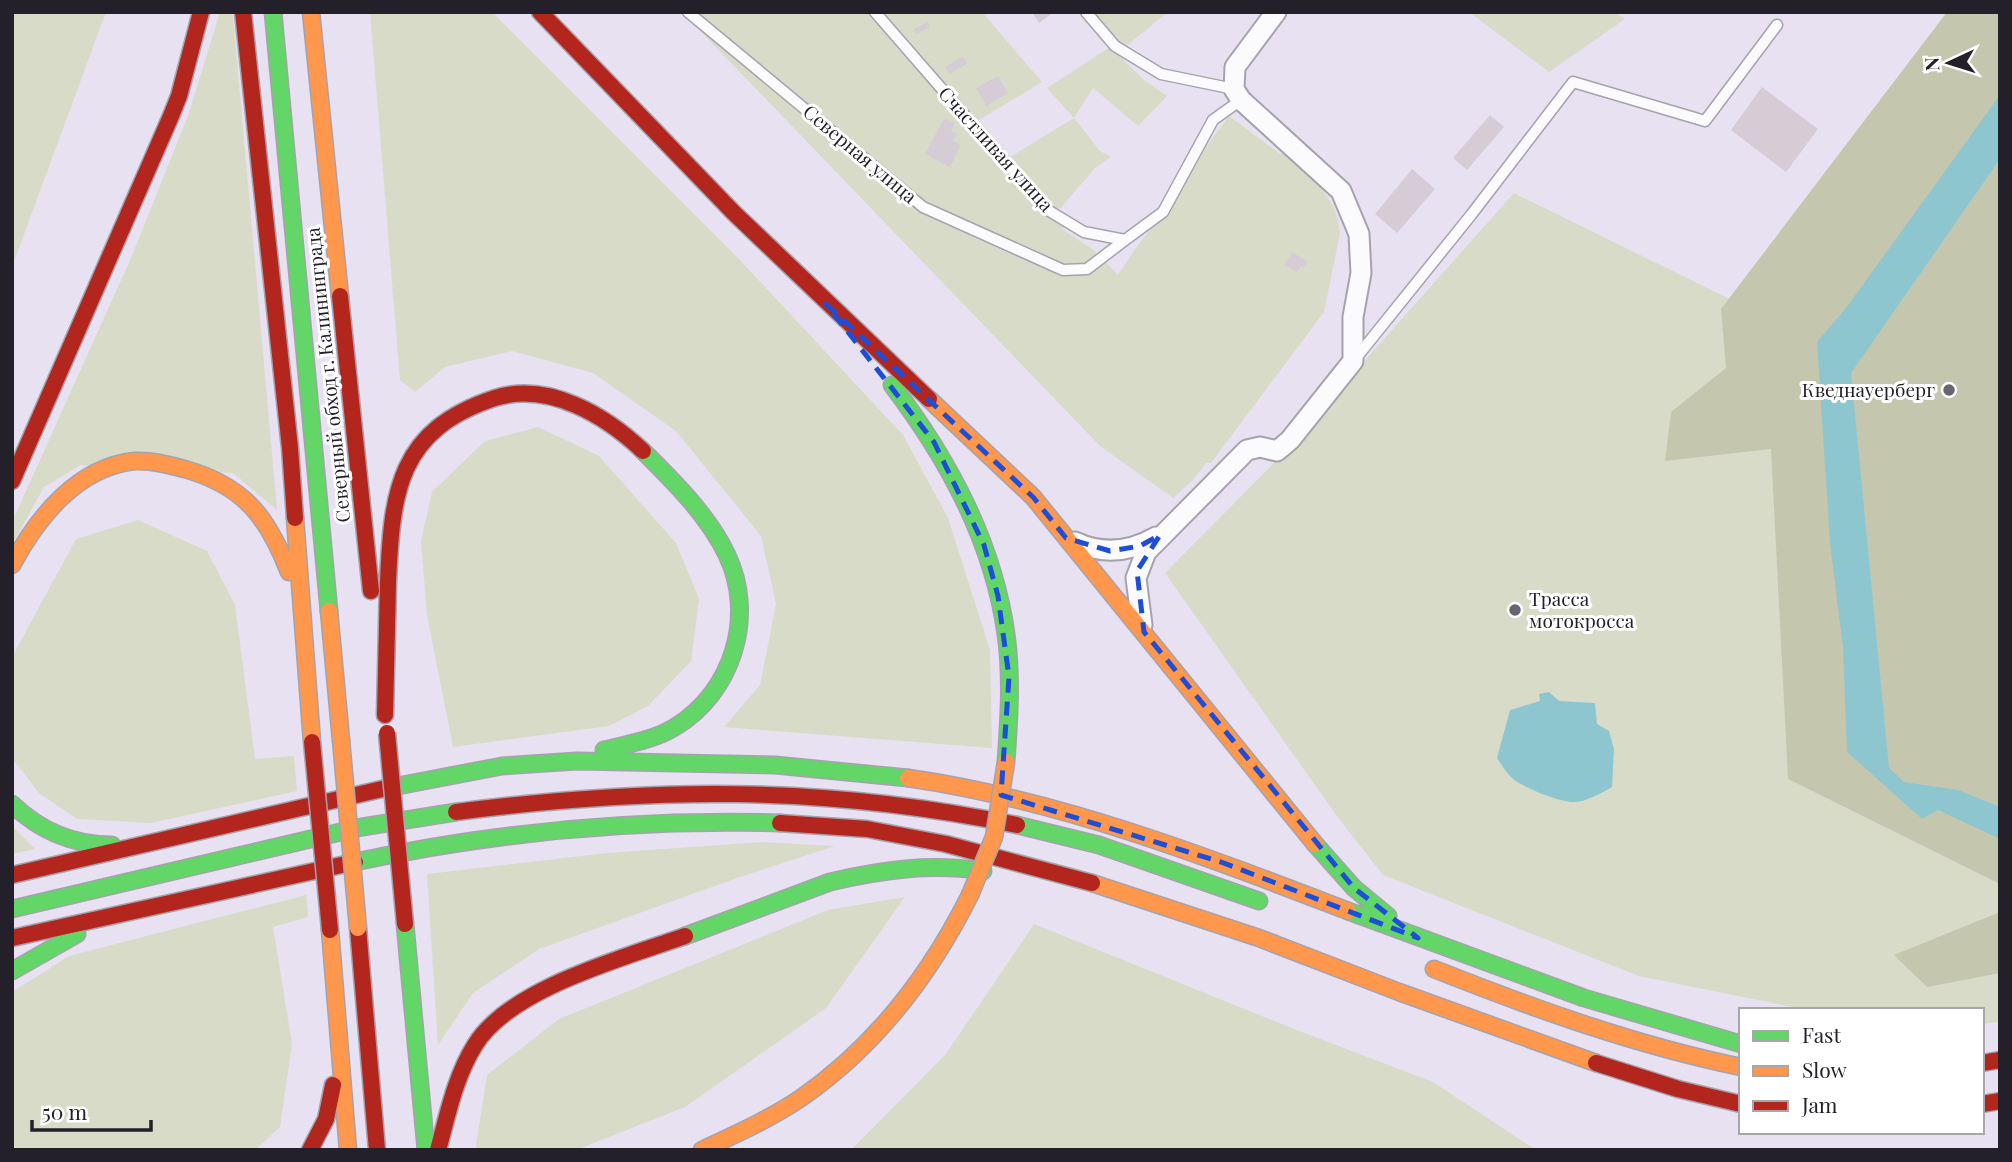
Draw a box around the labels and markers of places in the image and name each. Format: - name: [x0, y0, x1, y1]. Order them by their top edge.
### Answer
- place label: Кведнауерберг: [1802, 376, 1935, 402]
- marker: Кведнауерберг: [1941, 382, 1957, 398]
- place label: Трасса мотокросса: [1529, 585, 1635, 633]
- marker: Трасса мотокросса: [1507, 602, 1523, 618]

